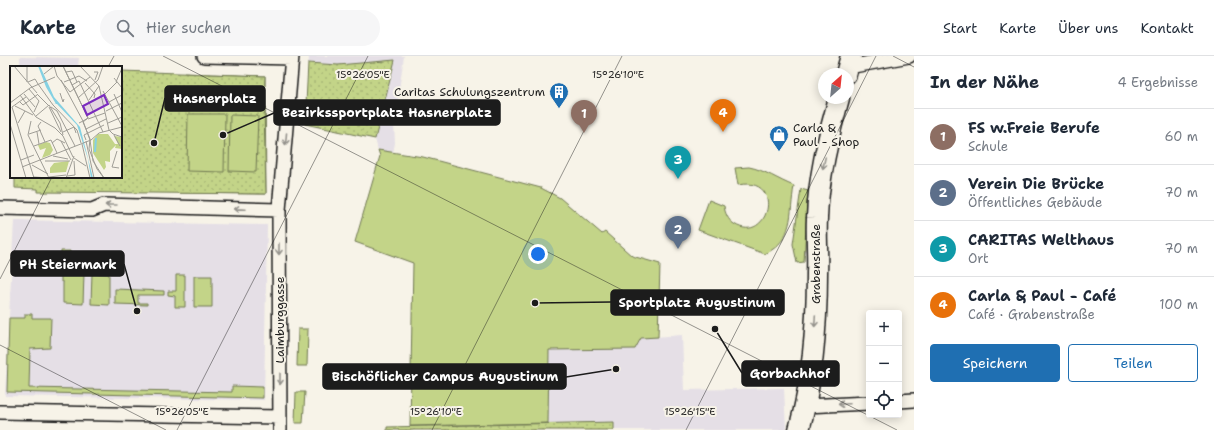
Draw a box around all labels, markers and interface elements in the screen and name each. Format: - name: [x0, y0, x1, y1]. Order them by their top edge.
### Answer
- search box: [100, 10, 380, 46]
- text: Karte: [20, 15, 76, 40]
- icon: search: [114, 17, 136, 39]
- text: Hier suchen: [146, 18, 231, 38]
- text: Start: [943, 19, 977, 37]
- text: Karte: [999, 19, 1036, 37]
- text: Über uns: [1058, 19, 1118, 37]
- text: Kontakt: [1140, 19, 1194, 37]
- inset map: [10, 66, 122, 178]
- text: 15°26'05"E: [336, 68, 390, 81]
- text: 15°26'10"E: [592, 68, 644, 81]
- north arrow: [818, 68, 854, 104]
- text: In der Nähe: [930, 71, 1039, 93]
- text: 4 Ergebnisse: [1118, 74, 1198, 91]
- building icon: Caritas Schulungszentrum: [548, 81, 570, 109]
- place label: Caritas Schulungszentrum: [394, 84, 545, 100]
- callout: Hasnerplatz: [165, 86, 265, 111]
- text: Hasnerplatz: [173, 90, 257, 107]
- pin: 4: [710, 99, 736, 132]
- callout: Bezirkssportplatz Hasnerplatz: [274, 100, 500, 125]
- pin: 1: [571, 100, 597, 133]
- text: Bezirkssportplatz Hasnerplatz: [282, 104, 492, 121]
- text: FS w.Freie Berufe: [968, 118, 1100, 138]
- place label: Carla & Paul - Shop: [793, 120, 860, 150]
- shop icon: Carla & Paul - Shop: [768, 124, 790, 152]
- text: 1: [940, 128, 946, 145]
- text: 60 m: [1165, 128, 1198, 145]
- one-way arrow: [282, 132, 289, 145]
- text: Schule: [968, 138, 1008, 155]
- pin: 3: [665, 146, 691, 179]
- one-way arrow: [820, 157, 828, 170]
- text: Verein Die Brücke: [968, 174, 1104, 194]
- text: 2: [938, 184, 948, 201]
- text: 70 m: [1164, 184, 1198, 201]
- text: Öffentliches Gebäude: [968, 194, 1102, 211]
- one-way arrow: [105, 201, 118, 209]
- one-way arrow: [234, 205, 247, 213]
- pin: 2: [665, 216, 691, 249]
- street label: Grabenstraße: [808, 224, 824, 304]
- text: CARITAS Welthaus: [968, 230, 1114, 250]
- text: 3: [938, 240, 948, 257]
- text: 70 m: [1164, 240, 1198, 257]
- one-way arrow: [275, 242, 283, 255]
- your location: [528, 244, 548, 264]
- text: Ort: [968, 250, 989, 267]
- callout: PH Steiermark: [11, 251, 124, 276]
- text: PH Steiermark: [19, 256, 117, 273]
- street label: Laimburggasse: [272, 276, 288, 363]
- text: Carla & Paul - Café: [968, 286, 1116, 306]
- callout: Sportplatz Augustinum: [611, 290, 784, 315]
- text: Sportplatz Augustinum: [619, 294, 776, 311]
- text: 4: [938, 296, 948, 313]
- text: 100 m: [1159, 296, 1198, 313]
- text: Café · Grabenstraße: [968, 306, 1095, 323]
- map controls: [866, 310, 902, 418]
- button: +: [866, 310, 902, 346]
- one-way arrow: [812, 314, 819, 327]
- button: Speichern: [930, 344, 1060, 382]
- button: Teilen: [1068, 344, 1198, 382]
- button: −: [866, 346, 902, 382]
- callout: Gorbachhof: [742, 361, 839, 386]
- callout: Bischöflicher Campus Augustinum: [323, 364, 566, 389]
- text: Gorbachhof: [750, 365, 831, 382]
- text: Bischöflicher Campus Augustinum: [332, 368, 558, 385]
- one-way arrow: [276, 372, 284, 385]
- button: locate: [866, 382, 902, 418]
- one-way arrow: [838, 401, 851, 408]
- text: 15°26'05"E: [155, 405, 209, 418]
- text: 15°26'10"E: [410, 405, 462, 418]
- text: 15°26'15"E: [664, 405, 716, 418]

